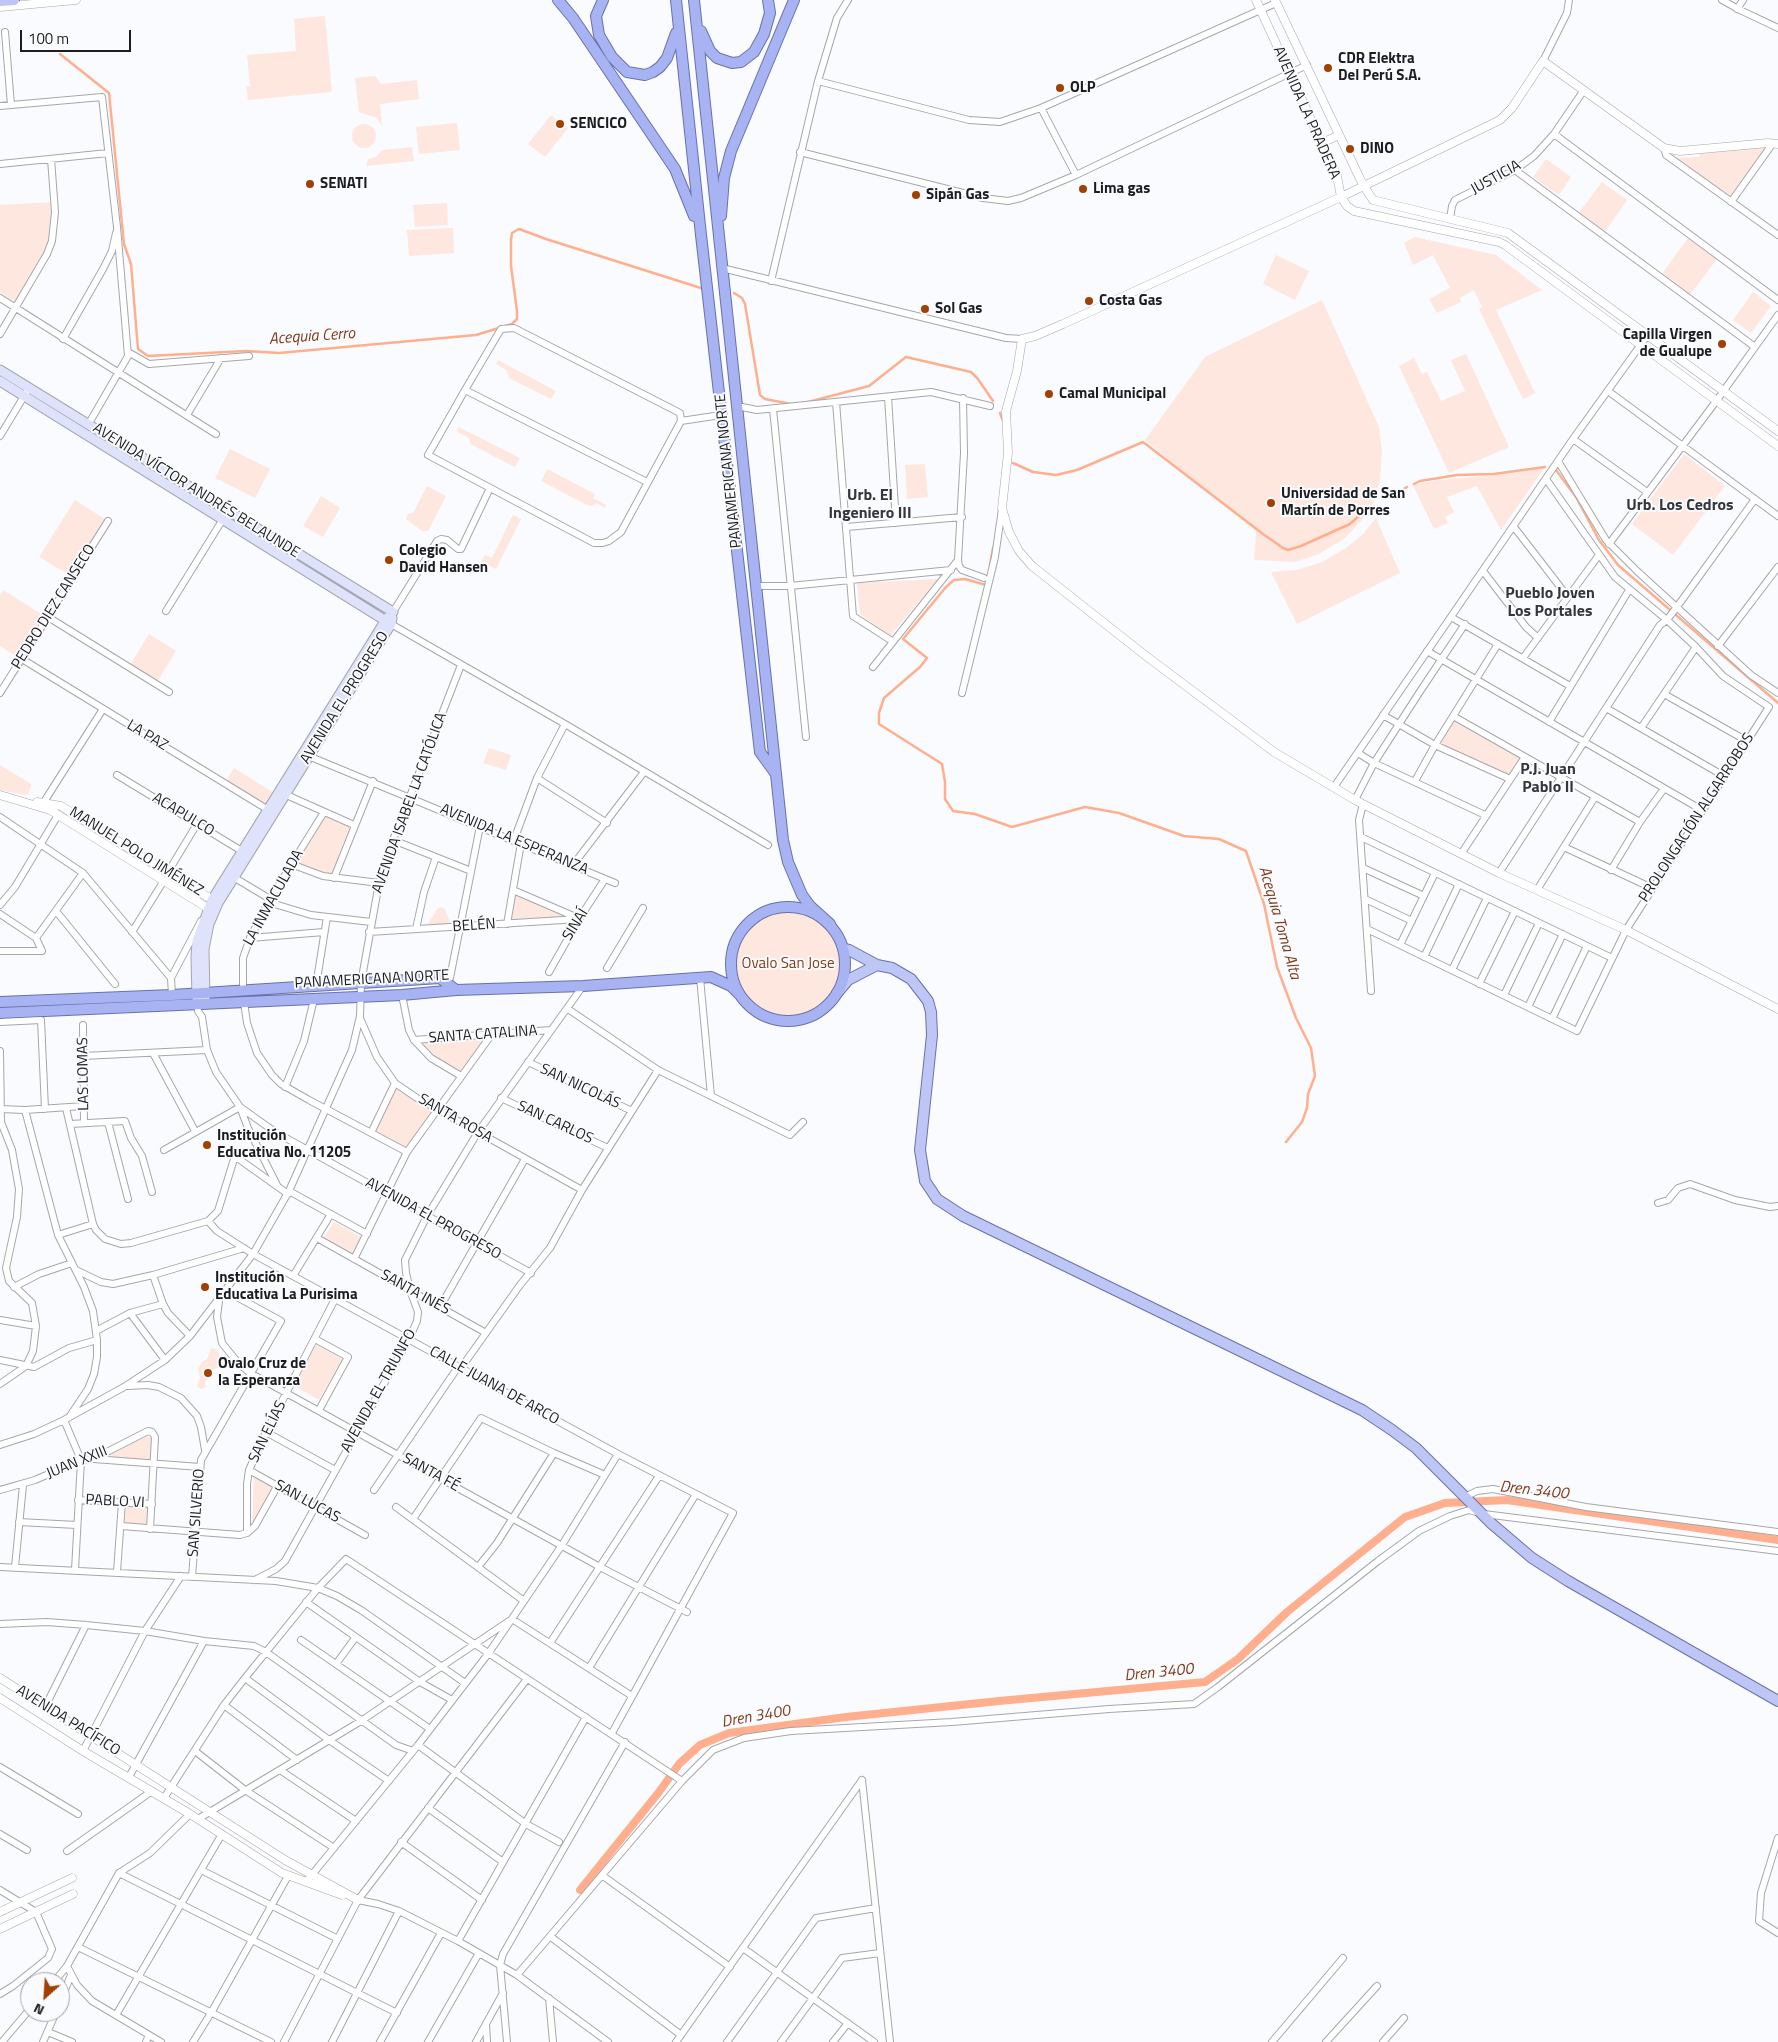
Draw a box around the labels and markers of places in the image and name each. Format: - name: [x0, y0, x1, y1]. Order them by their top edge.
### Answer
- place label: CDR Elektra Del Perú S.A.: [1338, 50, 1421, 85]
- marker: CDR Elektra Del Perú S.A.: [1322, 62, 1334, 74]
- place label: OLP: [1070, 79, 1096, 97]
- marker: OLP: [1054, 82, 1066, 94]
- place label: SENCICO: [570, 115, 627, 133]
- marker: SENCICO: [554, 118, 566, 130]
- place label: DINO: [1360, 140, 1394, 158]
- marker: DINO: [1344, 143, 1356, 155]
- place label: SENATI: [320, 175, 368, 193]
- marker: SENATI: [304, 178, 316, 190]
- place label: Lima gas: [1093, 180, 1150, 198]
- marker: Lima gas: [1077, 183, 1089, 195]
- place label: Sipán Gas: [926, 186, 989, 204]
- marker: Sipán Gas: [910, 189, 922, 201]
- place label: Costa Gas: [1099, 292, 1162, 310]
- marker: Costa Gas: [1083, 295, 1095, 307]
- place label: Sol Gas: [935, 300, 982, 318]
- marker: Sol Gas: [919, 303, 931, 315]
- place label: Capilla Virgen de Gualupe: [1623, 326, 1712, 361]
- marker: Capilla Virgen de Gualupe: [1716, 338, 1728, 350]
- place label: Camal Municipal: [1059, 385, 1166, 403]
- marker: Camal Municipal: [1043, 388, 1055, 400]
- place label: Universidad de San Martín de Porres: [1281, 485, 1405, 520]
- marker: Universidad de San Martín de Porres: [1265, 497, 1277, 509]
- place label: Colegio David Hansen: [399, 542, 488, 577]
- marker: Colegio David Hansen: [383, 554, 395, 566]
- place label: Institución Educativa No. 11205: [217, 1127, 351, 1162]
- marker: Institución Educativa No. 11205: [201, 1139, 213, 1151]
- place label: Institución Educativa La Purisima: [215, 1269, 358, 1304]
- marker: Institución Educativa La Purisima: [199, 1281, 211, 1293]
- place label: Ovalo Cruz de la Esperanza: [218, 1355, 306, 1390]
- marker: Ovalo Cruz de la Esperanza: [202, 1367, 214, 1379]

